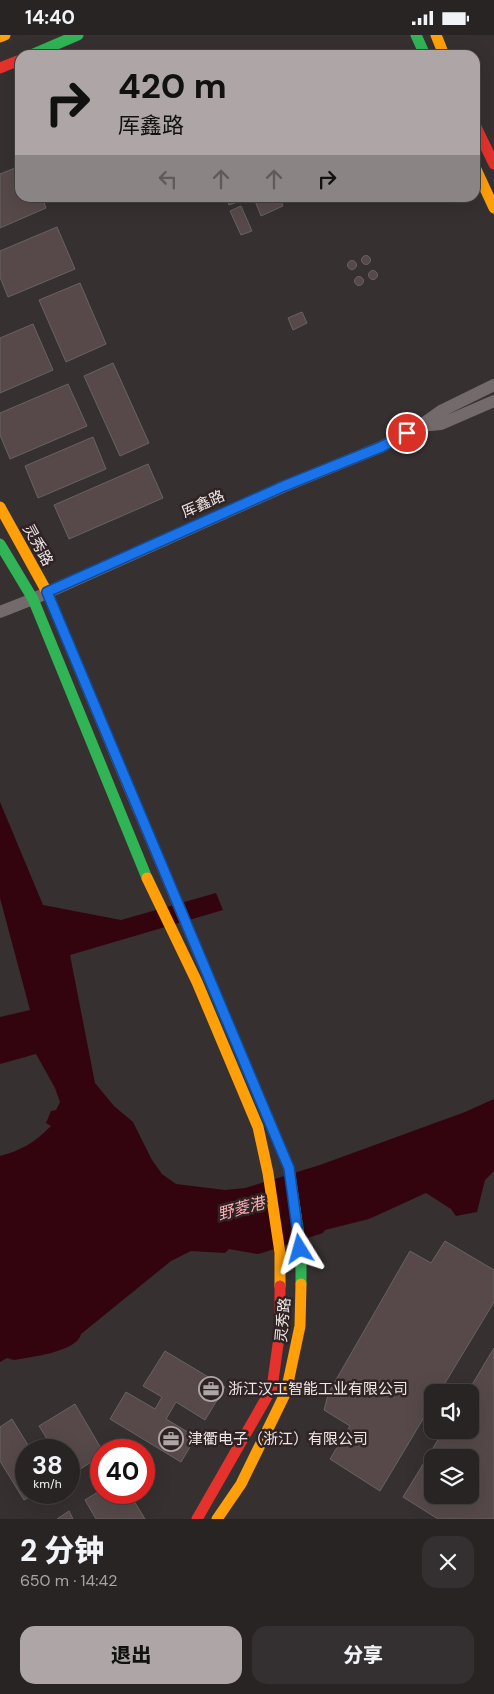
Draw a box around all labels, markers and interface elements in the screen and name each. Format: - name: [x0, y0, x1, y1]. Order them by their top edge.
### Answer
- text: 14:40: [25, 5, 75, 30]
- text: 420 m: [118, 63, 227, 109]
- icon: right: [35, 70, 100, 135]
- text: 厍鑫路: [118, 111, 184, 140]
- icon: left: [154, 165, 182, 193]
- icon: ahead: [207, 165, 235, 193]
- icon: ahead: [260, 165, 288, 193]
- icon: right: [313, 165, 341, 193]
- pin: [386, 412, 428, 454]
- icon: arrive: [393, 419, 421, 447]
- street label: 厍鑫路: [178, 486, 228, 522]
- street label: 灵秀路: [18, 520, 58, 570]
- water label: 野菱港: [215, 1192, 269, 1225]
- position arrow: [273, 1222, 325, 1274]
- street label: 灵秀路: [271, 1297, 295, 1343]
- office icon: 浙江汉工智能工业有限公司: [198, 1376, 224, 1402]
- place label: 浙江汉工智能工业有限公司: [228, 1379, 408, 1399]
- map controls: [424, 1384, 479, 1504]
- button: sound: [424, 1384, 479, 1439]
- office icon: 津衢电子（浙江）有限公司: [158, 1426, 184, 1452]
- place label: 津衢电子（浙江）有限公司: [188, 1429, 368, 1449]
- speed limit sign: 40: [90, 1439, 155, 1504]
- text: 38: [32, 1449, 63, 1482]
- button: layers: [424, 1449, 479, 1504]
- text: km/h: [33, 1476, 62, 1492]
- text: 2 分钟: [20, 1531, 104, 1570]
- button: close: [422, 1536, 474, 1588]
- text: 650 m · 14:42: [20, 1570, 118, 1591]
- button: 退出: [20, 1626, 242, 1684]
- button: 分享: [252, 1626, 474, 1684]

